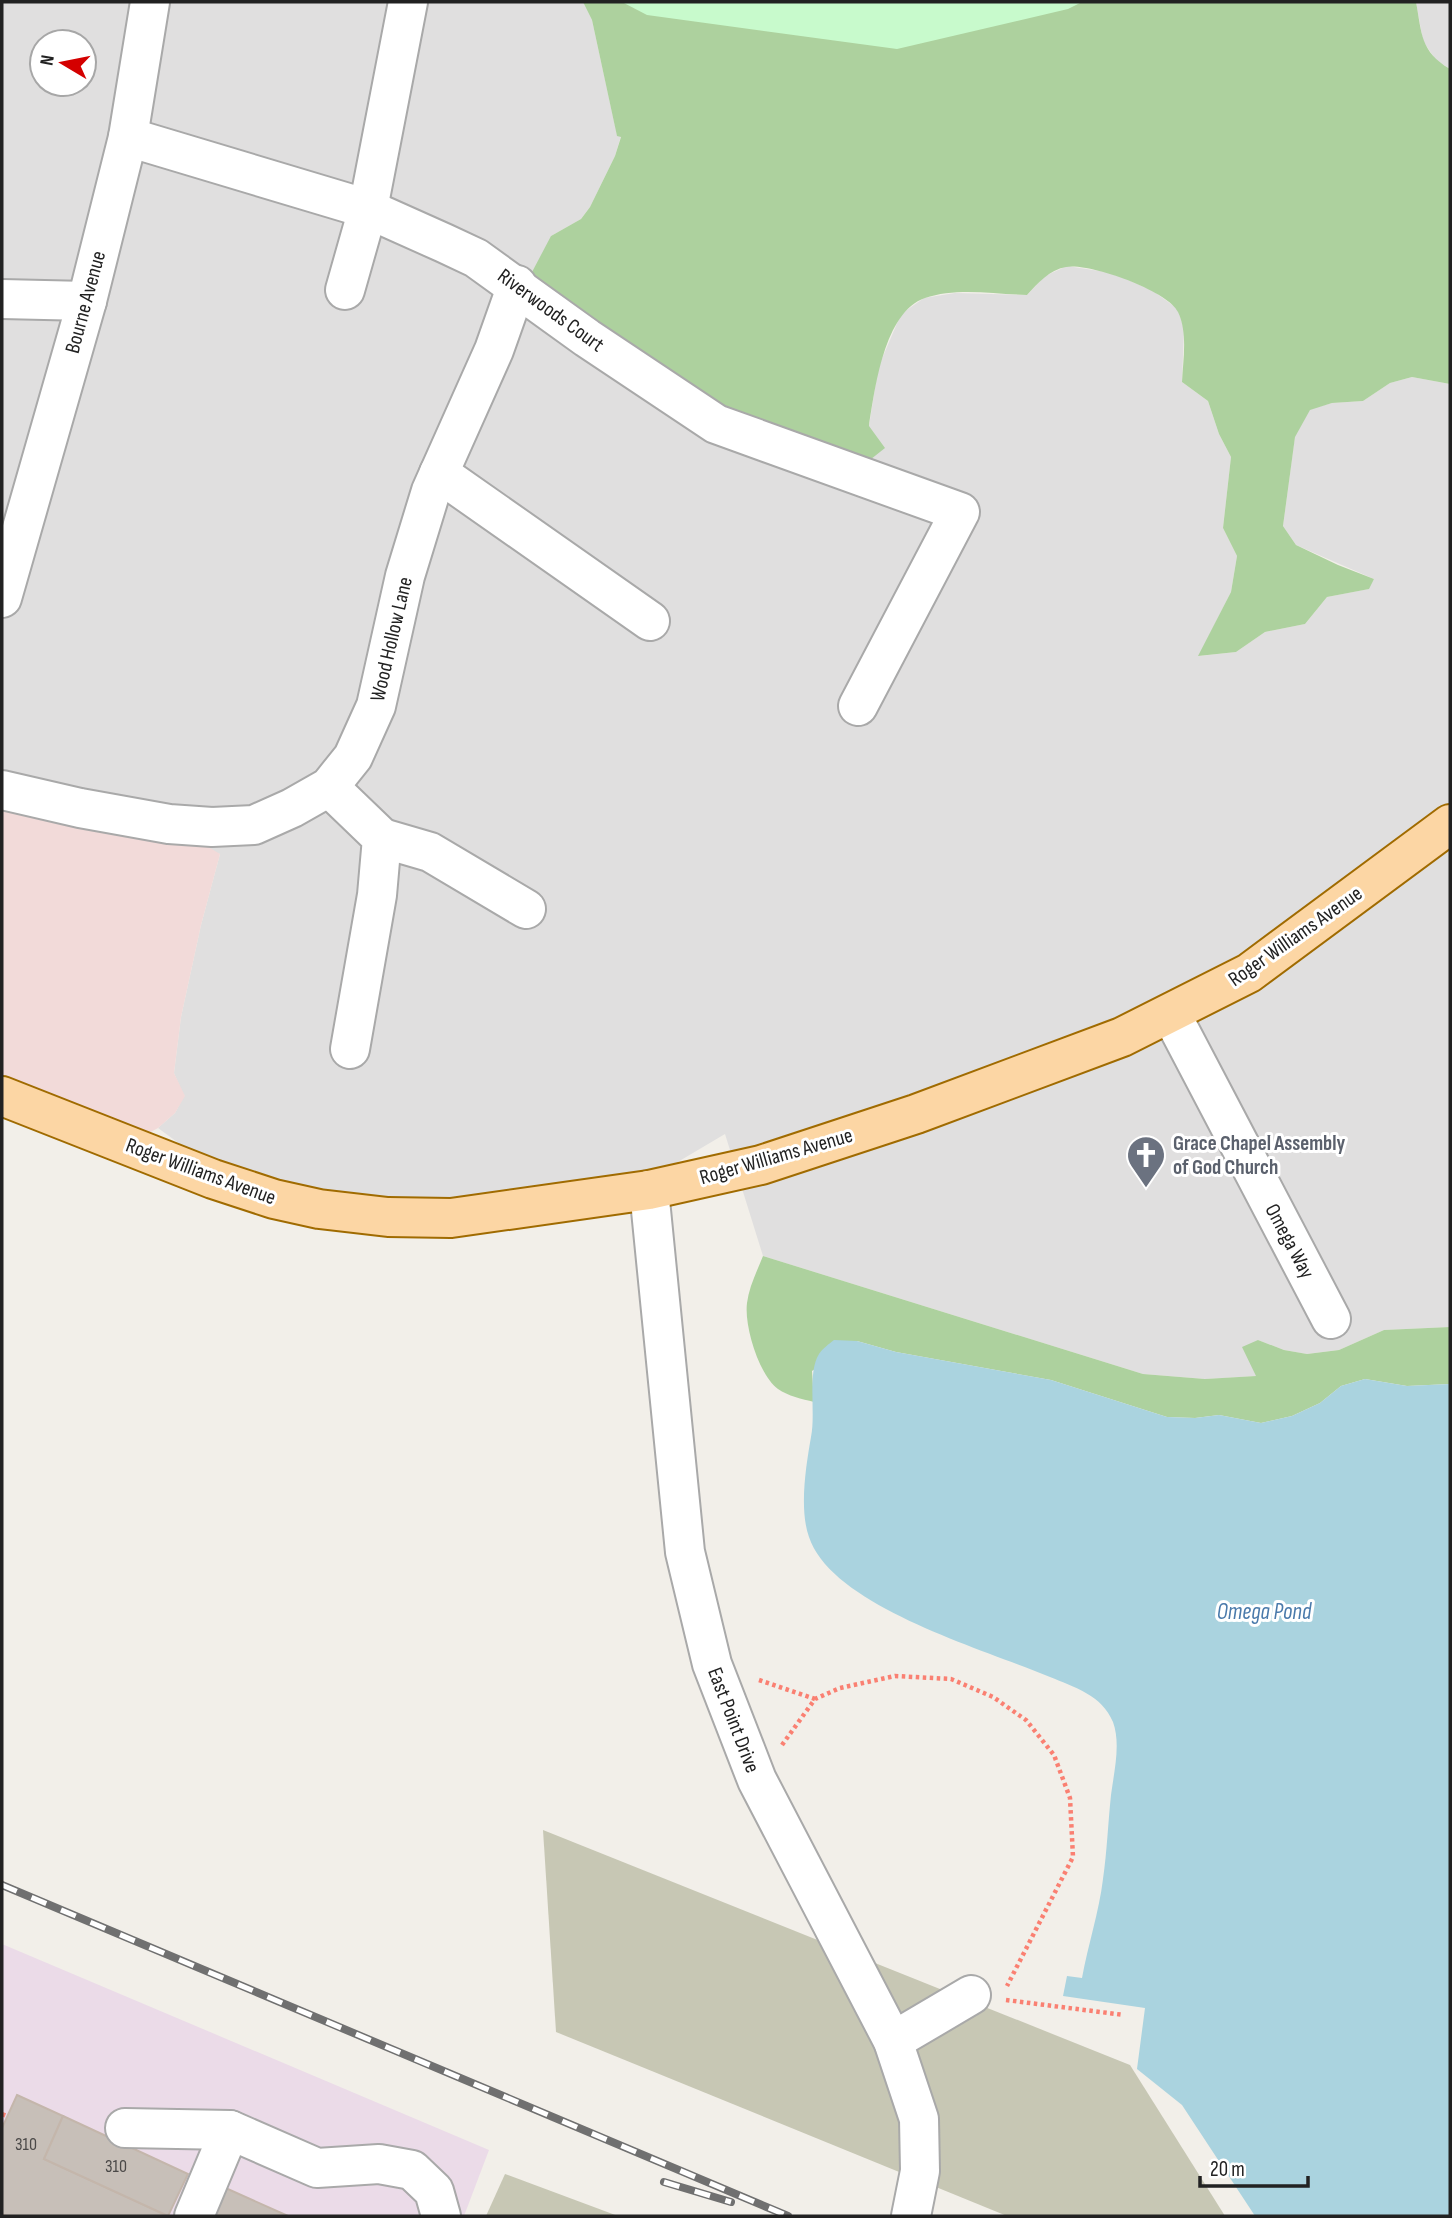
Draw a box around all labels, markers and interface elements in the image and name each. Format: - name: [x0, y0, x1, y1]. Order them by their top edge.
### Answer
- north arrow: [28, 28, 98, 98]
- text: N: [36, 53, 60, 67]
- street label: Bourne Avenue: [60, 248, 111, 356]
- street label: Riverwoods Court: [493, 263, 609, 357]
- street label: Wood Hollow Lane: [365, 574, 418, 704]
- street label: Roger Williams Avenue: [1224, 881, 1367, 992]
- street label: Roger Williams Avenue: [697, 1123, 855, 1190]
- place label: Grace Chapel Assembly of God Church: [1173, 1131, 1345, 1180]
- street label: Roger Williams Avenue: [122, 1133, 279, 1210]
- church icon: Grace Chapel Assembly of God Church: [1125, 1134, 1167, 1189]
- street label: Omega Way: [1260, 1200, 1320, 1283]
- water label: Omega Pond: [1217, 1598, 1312, 1626]
- street label: East Point Drive: [702, 1664, 765, 1776]
- house number: 310: [15, 2134, 37, 2155]
- scale bar: [1200, 2144, 1308, 2188]
- house number: 310: [105, 2156, 127, 2177]
- text: 20 m: [1210, 2157, 1245, 2182]

